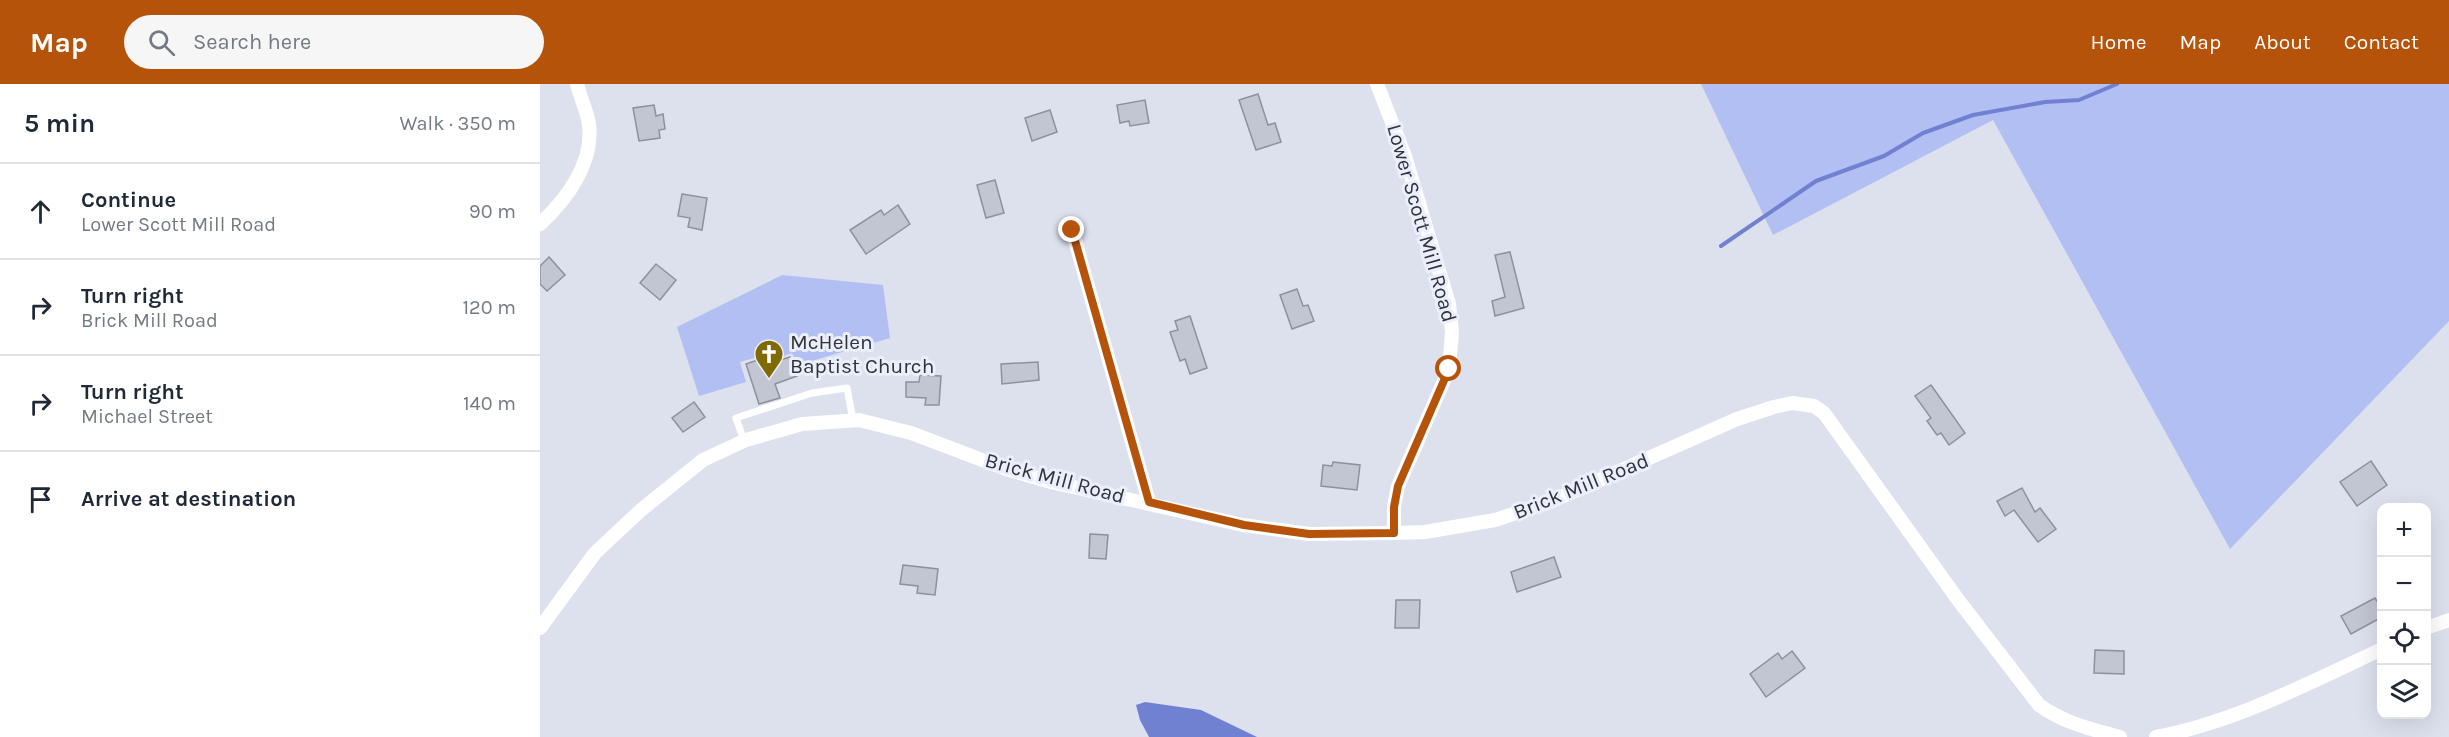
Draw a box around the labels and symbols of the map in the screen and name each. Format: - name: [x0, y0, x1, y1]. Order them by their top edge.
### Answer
- street label: Lower Scott Mill Road: [1382, 121, 1462, 325]
- route end: [1058, 216, 1084, 242]
- place label: McHelen Baptist Church: [790, 330, 934, 378]
- church icon: McHelen Baptist Church: [753, 338, 785, 380]
- route start: [1435, 355, 1461, 381]
- street label: Brick Mill Road: [982, 448, 1128, 508]
- street label: Brick Mill Road: [1510, 448, 1652, 524]

